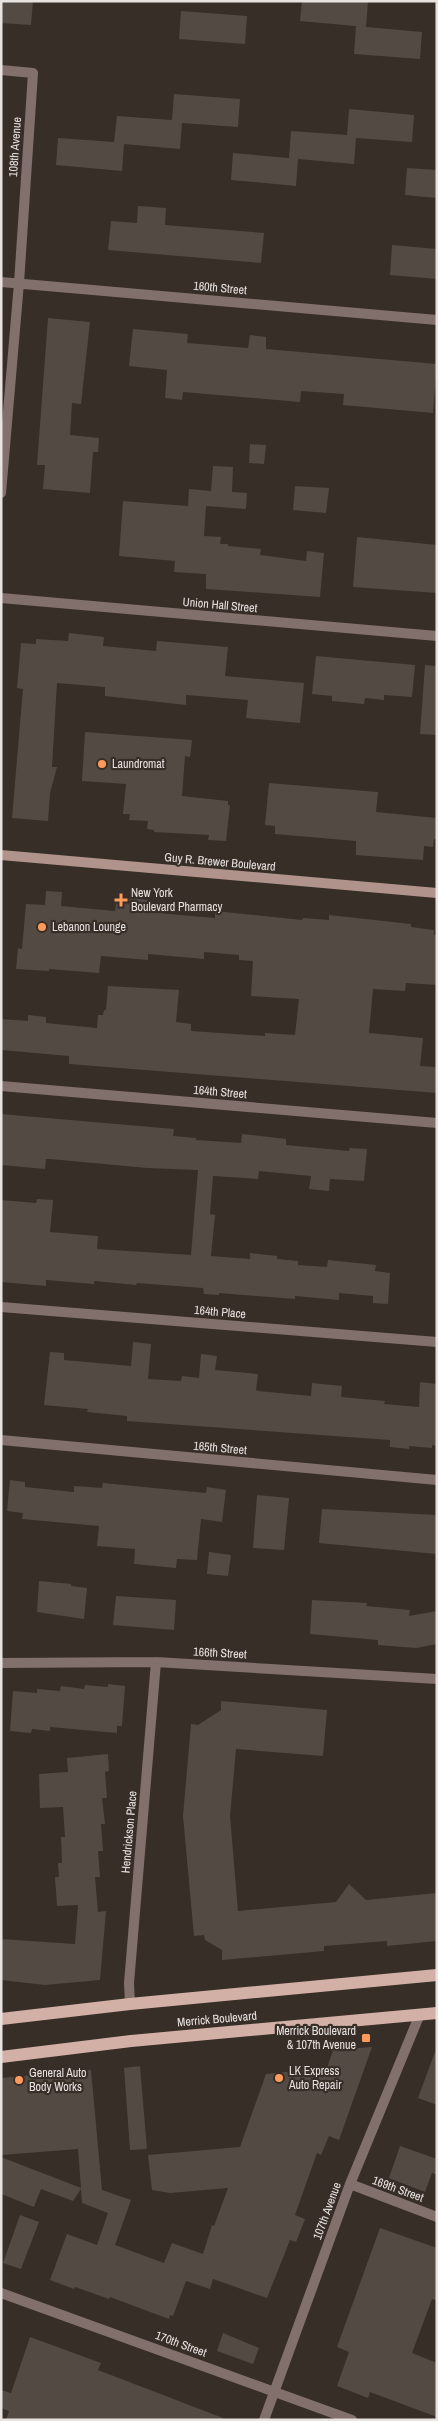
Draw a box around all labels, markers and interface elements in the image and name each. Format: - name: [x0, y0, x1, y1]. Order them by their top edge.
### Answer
- street label: 108th Avenue: [5, 116, 25, 178]
- street label: 160th Street: [193, 278, 248, 298]
- street label: Union Hall Street: [182, 594, 258, 616]
- place label: Laundromat: [112, 756, 165, 772]
- marker: Laundromat: [96, 758, 108, 770]
- street label: Guy R. Brewer Boulevard: [164, 849, 276, 875]
- place label: New York Boulevard Pharmacy: [131, 885, 222, 915]
- marker: New York Boulevard Pharmacy: [115, 894, 127, 906]
- place label: Lebanon Lounge: [52, 919, 126, 935]
- marker: Lebanon Lounge: [36, 921, 48, 933]
- street label: 164th Street: [193, 1082, 248, 1102]
- street label: 164th Place: [193, 1302, 247, 1322]
- street label: 165th Street: [193, 1438, 248, 1458]
- street label: 166th Street: [193, 1644, 247, 1662]
- street label: Hendrickson Place: [117, 1790, 141, 1874]
- street label: Merrick Boulevard: [177, 2008, 257, 2030]
- place label: Merrick Boulevard & 107th Avenue: [276, 2023, 356, 2053]
- marker: Merrick Boulevard & 107th Avenue: [360, 2032, 372, 2044]
- place label: LK Express Auto Repair: [288, 2063, 342, 2093]
- place label: General Auto Body Works: [29, 2065, 86, 2095]
- marker: LK Express Auto Repair: [273, 2072, 285, 2084]
- marker: General Auto Body Works: [13, 2074, 25, 2086]
- street label: 169th Street: [370, 2172, 426, 2206]
- street label: 107th Avenue: [309, 2180, 345, 2242]
- street label: 170th Street: [153, 2327, 209, 2361]

